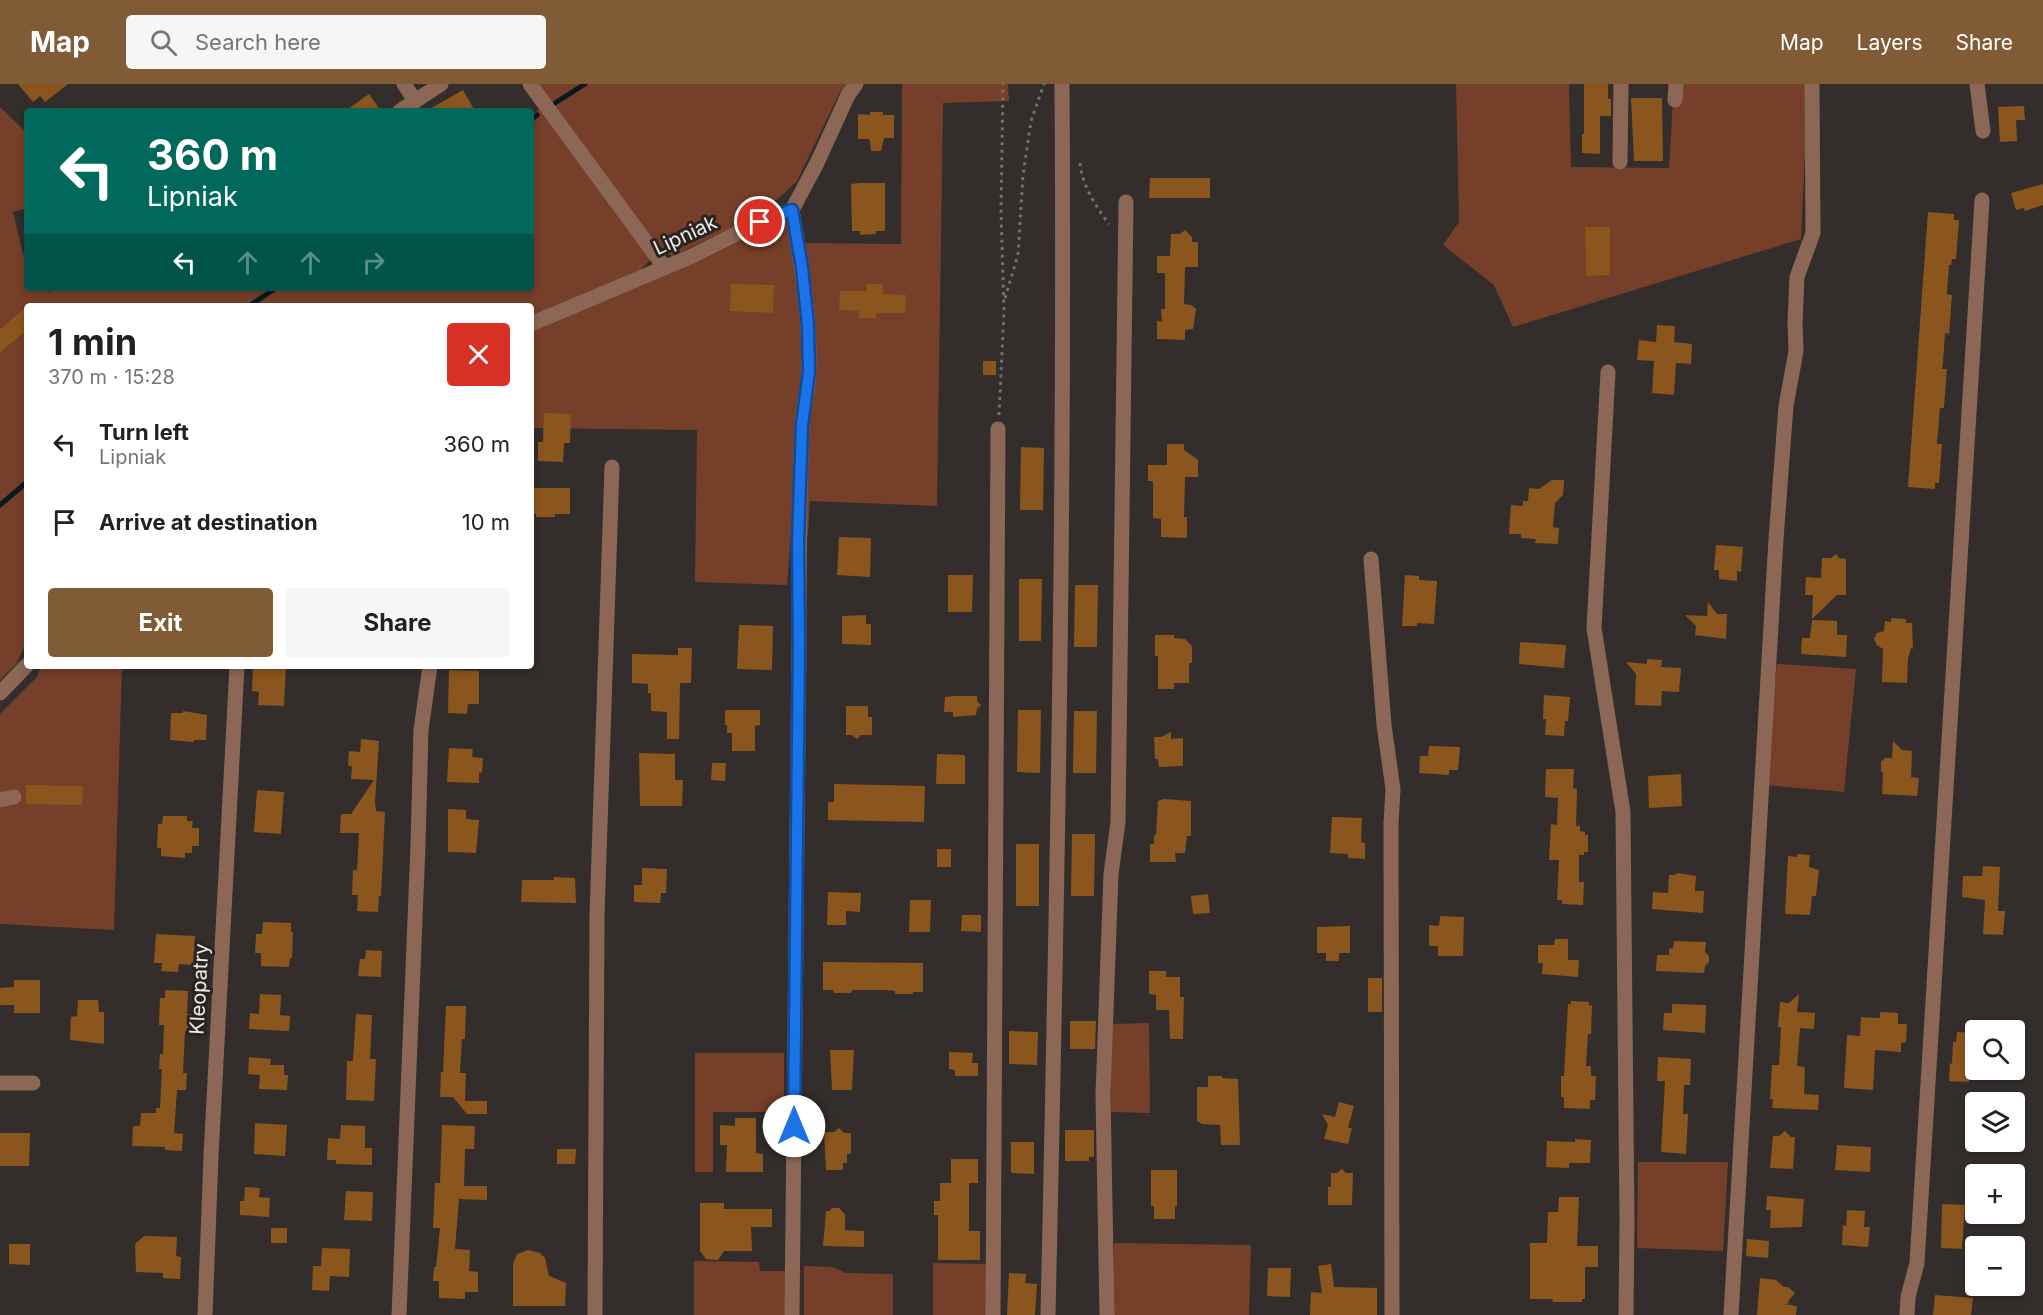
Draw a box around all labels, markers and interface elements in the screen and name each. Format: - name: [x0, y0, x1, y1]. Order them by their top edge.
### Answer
- search box: [126, 15, 546, 69]
- text: Map: [30, 25, 90, 59]
- icon: search: [147, 26, 180, 59]
- text: Search here: [195, 29, 321, 55]
- text: Map: [1780, 30, 1824, 55]
- text: Layers: [1857, 30, 1923, 55]
- text: Share: [1956, 30, 2013, 55]
- text: 360 m: [147, 129, 278, 180]
- icon: left: [48, 132, 126, 210]
- text: Lipniak: [147, 180, 238, 213]
- pin: [734, 196, 785, 247]
- icon: arrive: [743, 205, 776, 238]
- street label: Lipniak: [649, 210, 721, 260]
- icon: left: [168, 246, 201, 279]
- icon: ahead: [231, 246, 264, 279]
- icon: ahead: [294, 246, 327, 279]
- icon: right: [357, 246, 390, 279]
- text: 1 min: [48, 320, 137, 364]
- button: close: [447, 323, 510, 386]
- text: 370 m · 15:28: [48, 365, 175, 389]
- text: Turn left: [99, 419, 189, 445]
- icon: left: [48, 428, 81, 461]
- text: 360 m: [443, 431, 510, 457]
- text: Lipniak: [99, 445, 166, 469]
- icon: arrive: [48, 506, 81, 539]
- text: Arrive at destination: [99, 509, 318, 535]
- text: 10 m: [462, 509, 510, 535]
- button: Exit: [48, 588, 273, 657]
- button: Share: [285, 588, 510, 657]
- street label: Kleopatry: [185, 943, 213, 1035]
- map controls: [1965, 1020, 2025, 1296]
- button: search: [1965, 1020, 2025, 1080]
- button: layers: [1965, 1092, 2025, 1152]
- position arrow: [762, 1094, 826, 1158]
- button: +: [1965, 1164, 2025, 1224]
- button: −: [1965, 1236, 2025, 1296]

